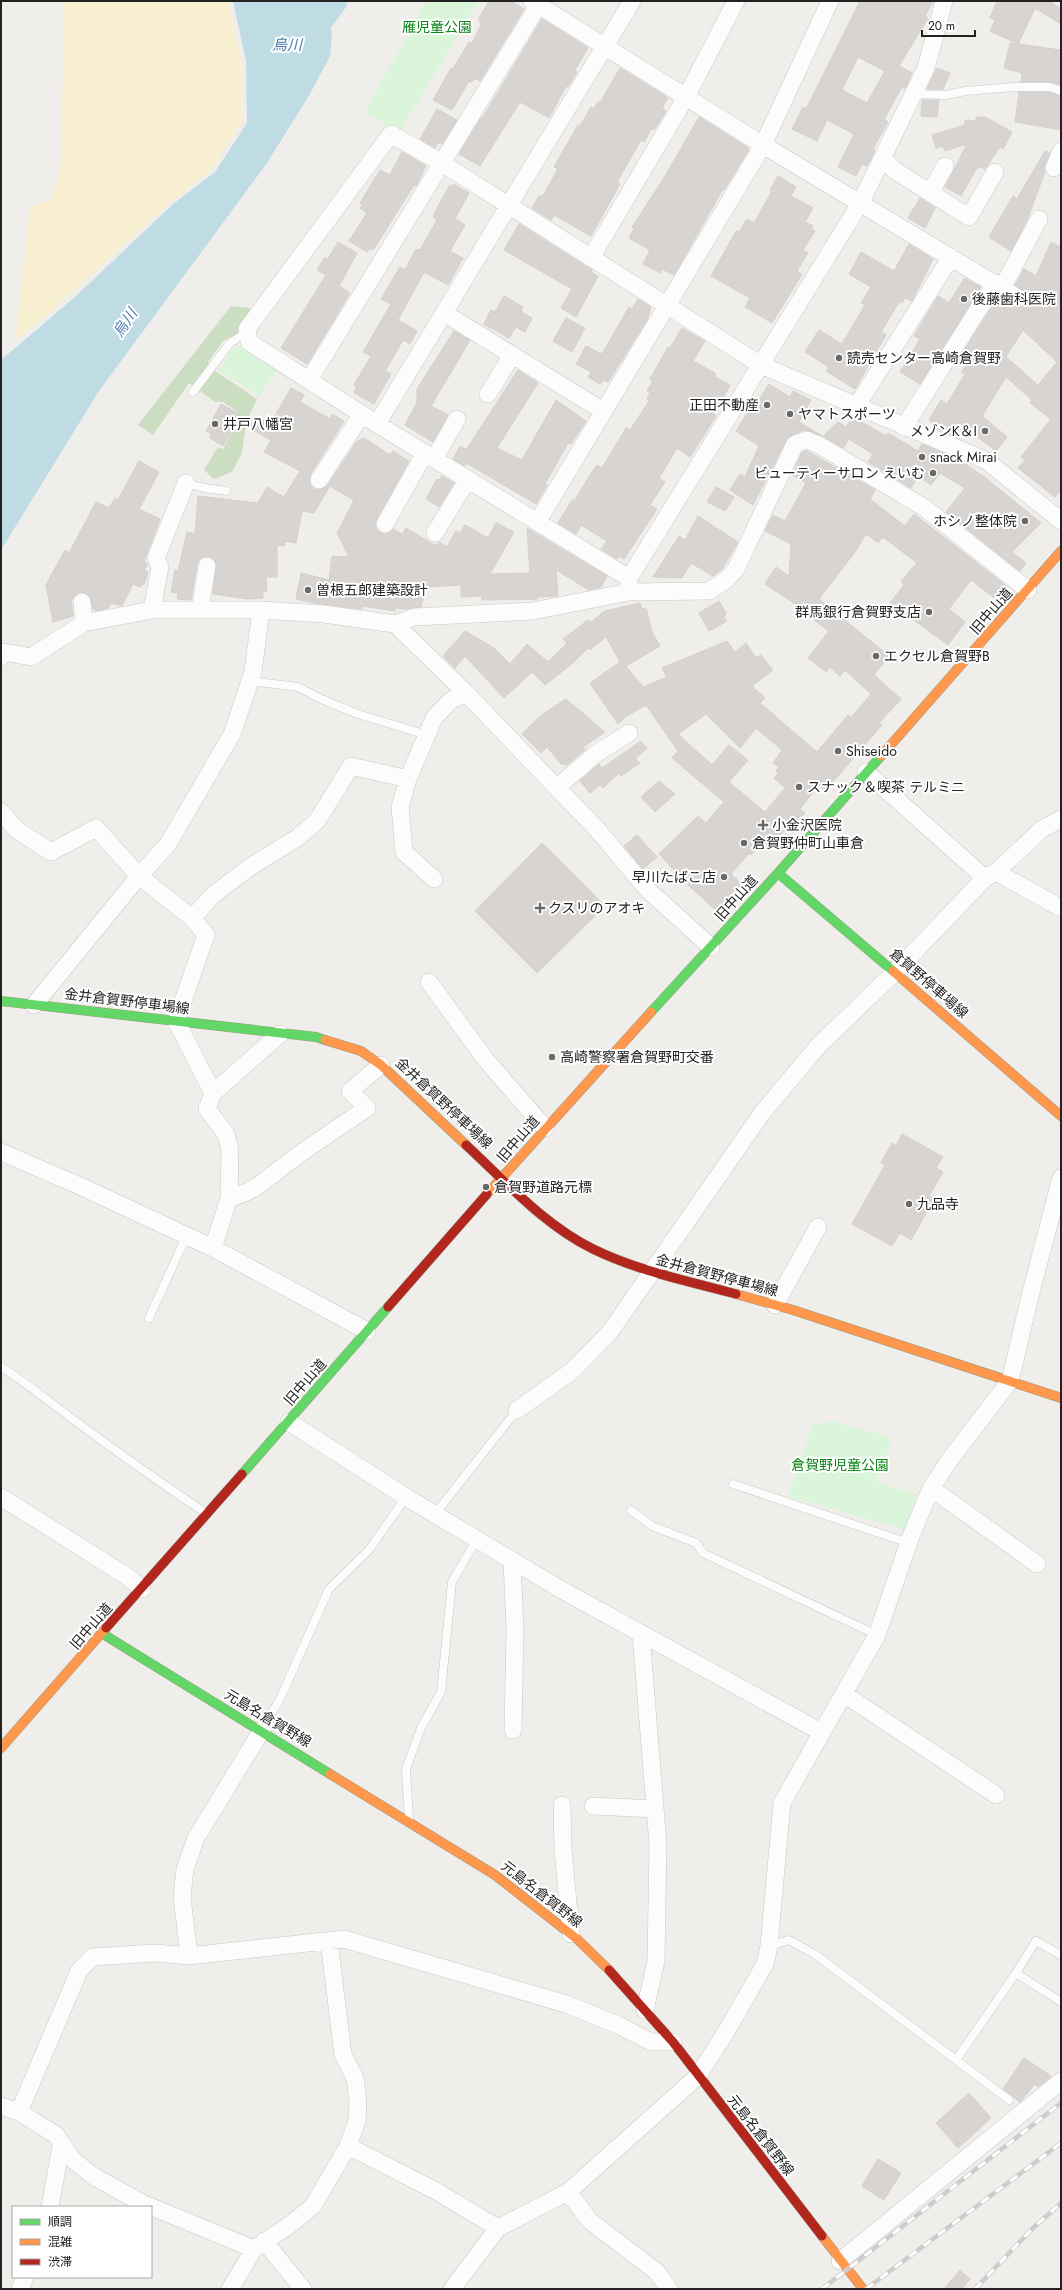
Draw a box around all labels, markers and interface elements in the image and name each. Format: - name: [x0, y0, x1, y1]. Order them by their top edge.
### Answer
- scale bar: [922, 12, 975, 38]
- park label: 雁児童公園: [402, 17, 472, 37]
- text: 20 m: [928, 17, 955, 35]
- water label: 烏川: [272, 34, 304, 56]
- place label: 後藤歯科医院: [972, 289, 1056, 309]
- marker: 後藤歯科医院: [959, 294, 969, 304]
- water label: 烏川: [107, 303, 144, 342]
- place label: 読売センター高崎倉賀野: [847, 348, 1001, 368]
- marker: 読売センター高崎倉賀野: [834, 353, 844, 363]
- place label: 正田不動産: [689, 395, 759, 415]
- marker: 正田不動産: [762, 400, 772, 410]
- place label: ヤマトスポーツ: [798, 404, 896, 424]
- marker: ヤマトスポーツ: [785, 409, 795, 419]
- place label: 井戸八幡宮: [223, 414, 293, 434]
- marker: 井戸八幡宮: [210, 419, 220, 429]
- place label: メゾンK＆I: [910, 421, 977, 441]
- marker: メゾンK＆I: [980, 426, 990, 436]
- place label: snack Mirai: [930, 447, 997, 467]
- marker: snack Mirai: [917, 452, 927, 462]
- place label: ビューティーサロン えいむ: [754, 463, 925, 483]
- marker: ビューティーサロン えいむ: [928, 468, 938, 478]
- place label: ホシノ整体院: [933, 511, 1017, 531]
- marker: ホシノ整体院: [1020, 516, 1030, 526]
- place label: 曽根五郎建築設計: [316, 580, 428, 600]
- street label: 旧中山道: [965, 583, 1017, 639]
- marker: 曽根五郎建築設計: [303, 585, 313, 595]
- place label: 群馬銀行倉賀野支店: [795, 602, 921, 622]
- marker: 群馬銀行倉賀野支店: [924, 607, 934, 617]
- place label: エクセル倉賀野B: [884, 646, 990, 666]
- marker: エクセル倉賀野B: [871, 651, 881, 661]
- place label: Shiseido: [846, 741, 897, 761]
- marker: Shiseido: [833, 746, 843, 756]
- place label: スナック＆喫茶 テルミニ: [807, 777, 965, 797]
- marker: スナック＆喫茶 テルミニ: [794, 782, 804, 792]
- place label: 小金沢医院: [772, 815, 842, 835]
- marker: 小金沢医院: [757, 819, 769, 831]
- place label: 倉賀野仲町山車倉: [752, 833, 864, 853]
- marker: 倉賀野仲町山車倉: [739, 838, 749, 848]
- place label: 早川たばこ店: [632, 867, 716, 887]
- street label: 旧中山道: [710, 871, 762, 925]
- marker: 早川たばこ店: [719, 872, 729, 882]
- place label: クスリのアオキ: [548, 898, 646, 918]
- marker: クスリのアオキ: [535, 903, 545, 913]
- street label: 倉賀野停車場線: [885, 943, 973, 1023]
- street label: 金井倉賀野停車場線: [63, 983, 191, 1019]
- place label: 高崎警察署倉賀野町交番: [560, 1047, 714, 1067]
- marker: 高崎警察署倉賀野町交番: [547, 1052, 557, 1062]
- street label: 金井倉賀野停車場線: [391, 1053, 497, 1153]
- street label: 旧中山道: [492, 1111, 544, 1167]
- place label: 倉賀野道路元標: [494, 1177, 592, 1197]
- marker: 倉賀野道路元標: [481, 1182, 491, 1192]
- place label: 九品寺: [917, 1194, 959, 1214]
- marker: 九品寺: [904, 1199, 914, 1209]
- street label: 金井倉賀野停車場線: [654, 1249, 780, 1301]
- street label: 旧中山道: [279, 1354, 331, 1410]
- park label: 倉賀野児童公園: [791, 1455, 889, 1475]
- street label: 旧中山道: [65, 1598, 117, 1654]
- street label: 元島名倉賀野線: [221, 1684, 315, 1752]
- street label: 元島名倉賀野線: [497, 1856, 587, 1932]
- street label: 元島名倉賀野線: [723, 2090, 799, 2180]
- legend: [12, 2206, 152, 2278]
- text: 順調: [48, 2213, 72, 2231]
- text: 混雑: [48, 2233, 72, 2251]
- text: 渋滞: [48, 2253, 72, 2271]

